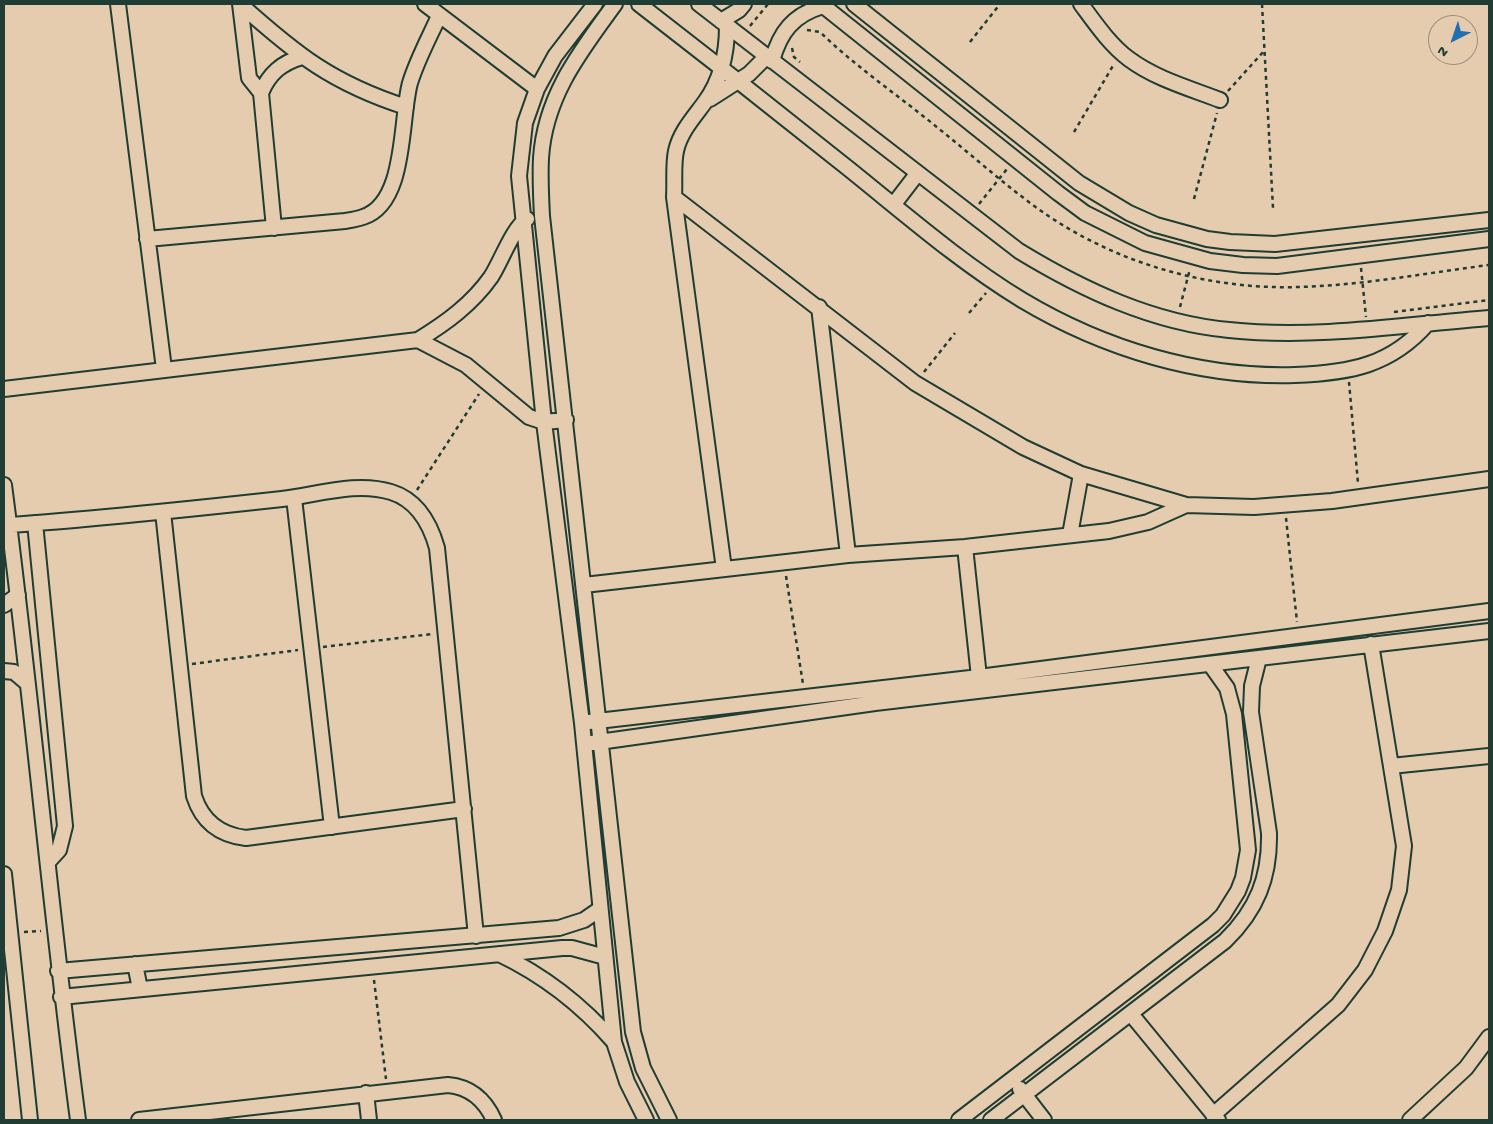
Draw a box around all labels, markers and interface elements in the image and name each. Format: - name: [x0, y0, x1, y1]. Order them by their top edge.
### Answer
- north arrow: [1428, 15, 1478, 65]
- text: N: [1434, 42, 1453, 60]

